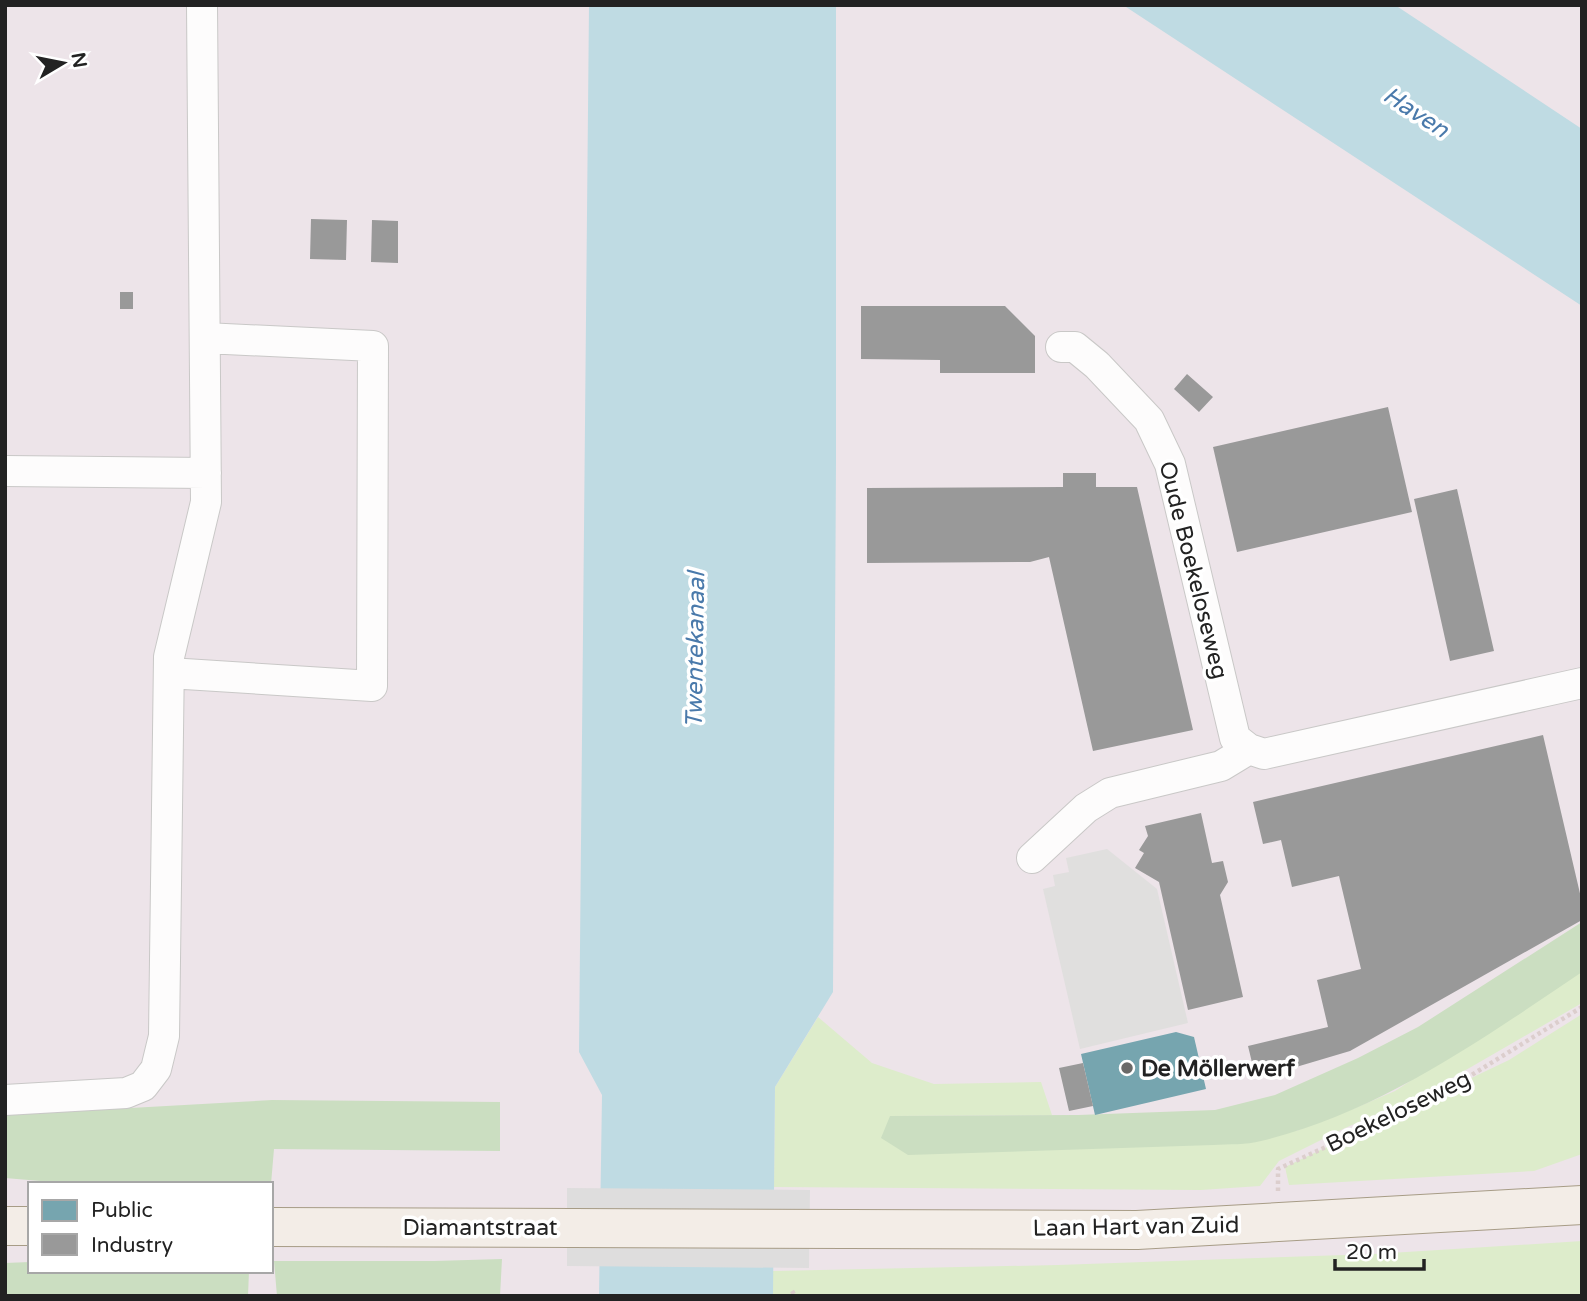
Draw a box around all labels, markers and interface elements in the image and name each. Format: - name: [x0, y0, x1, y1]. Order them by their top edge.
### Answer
- north arrow: [28, 28, 98, 98]
- text: N: [67, 51, 91, 70]
- water label: Haven: [1378, 81, 1455, 145]
- street label: Oude Boekeloseweg: [1152, 458, 1234, 682]
- water label: Twentekanaal: [680, 569, 711, 728]
- place label: De Möllerwerf: [1141, 1055, 1296, 1083]
- marker: De Möllerwerf: [1119, 1060, 1135, 1076]
- street label: Boekeloseweg: [1322, 1065, 1475, 1159]
- legend: [28, 1182, 273, 1273]
- text: Public: [91, 1198, 153, 1223]
- street label: Laan Hart van Zuid: [1032, 1211, 1240, 1243]
- street label: Diamantstraat: [402, 1214, 558, 1242]
- scale bar: [1335, 1228, 1424, 1272]
- text: Industry: [91, 1233, 173, 1258]
- text: 20 m: [1346, 1240, 1397, 1265]

